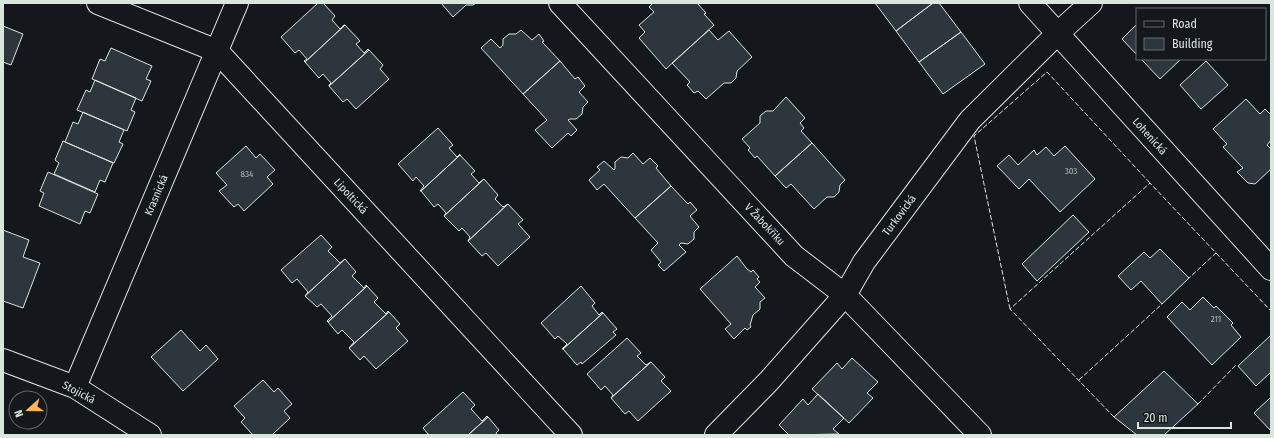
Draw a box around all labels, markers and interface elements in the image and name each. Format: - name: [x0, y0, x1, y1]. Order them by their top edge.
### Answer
- legend: [1136, 8, 1266, 60]
- text: Road: [1172, 17, 1197, 31]
- text: Building: [1172, 37, 1213, 51]
- street label: Lohenická: [1130, 115, 1170, 158]
- house number: 303: [1065, 166, 1077, 176]
- house number: 834: [241, 169, 254, 179]
- street label: Krasnická: [142, 173, 171, 218]
- street label: Lipoltická: [331, 176, 370, 217]
- street label: Turkovická: [880, 192, 919, 238]
- street label: V Žabokřiku: [742, 200, 788, 248]
- house number: 211: [1211, 314, 1221, 324]
- street label: Stojická: [60, 378, 97, 406]
- north arrow: [8, 390, 48, 430]
- scale bar: [1138, 404, 1231, 430]
- text: N: [12, 408, 26, 419]
- text: 20 m: [1144, 411, 1168, 425]

